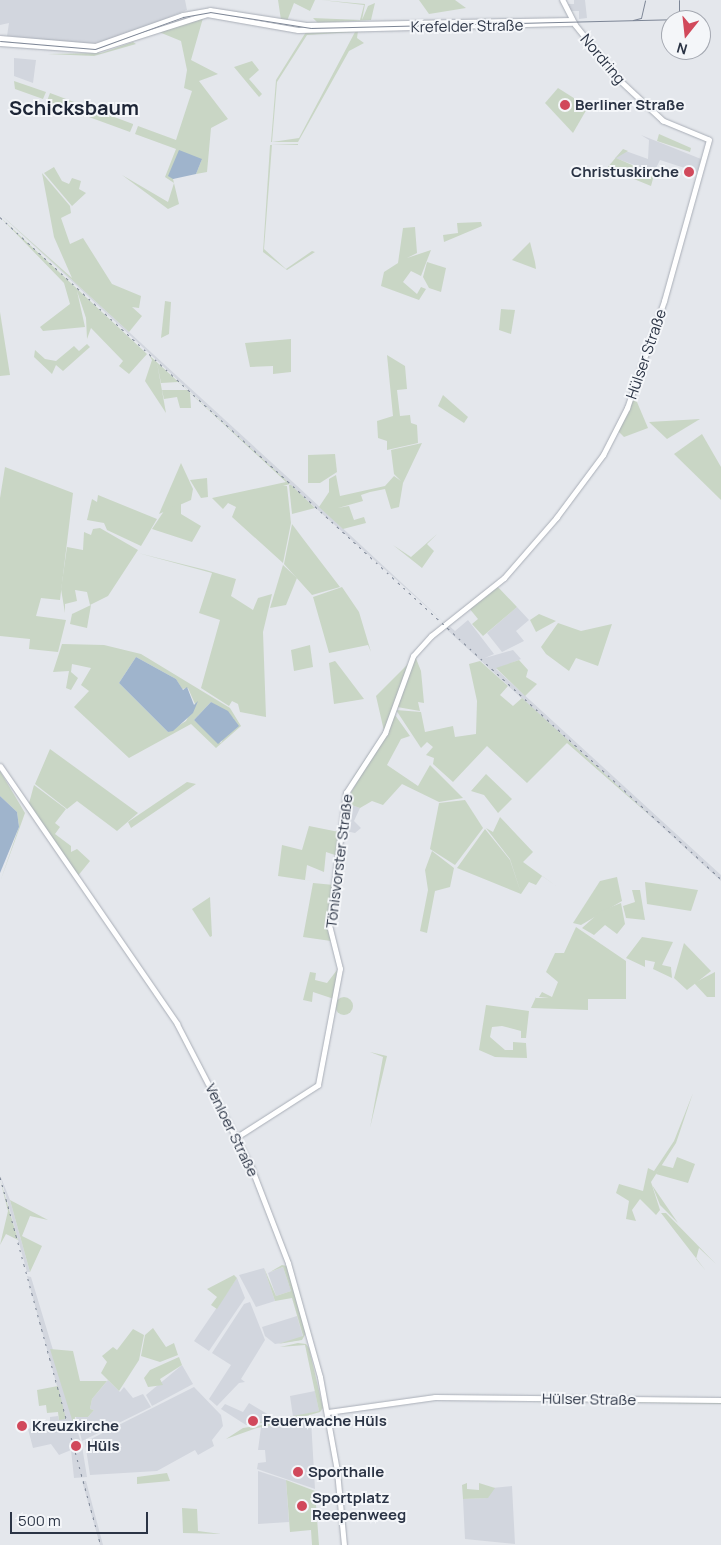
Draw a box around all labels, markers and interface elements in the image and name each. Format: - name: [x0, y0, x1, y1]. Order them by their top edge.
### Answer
- north arrow: [661, 10, 711, 60]
- street label: Krefelder Straße: [410, 16, 524, 36]
- street label: Nordring: [577, 30, 629, 88]
- text: N: [675, 38, 689, 59]
- district label: Schicksbaum: [9, 95, 139, 119]
- place label: Berliner Straße: [575, 96, 685, 114]
- marker: Berliner Straße: [559, 99, 571, 111]
- place label: Christuskirche: [571, 163, 679, 181]
- marker: Christuskirche: [683, 166, 695, 178]
- street label: Hülser Straße: [622, 307, 670, 401]
- street label: Tönisvorster Straße: [322, 793, 356, 929]
- street label: Venloer Straße: [202, 1080, 262, 1180]
- street label: Hülser Straße: [542, 1389, 636, 1409]
- place label: Feuerwache Hüls: [263, 1412, 387, 1430]
- marker: Feuerwache Hüls: [247, 1415, 259, 1427]
- place label: Kreuzkirche: [32, 1417, 119, 1435]
- marker: Kreuzkirche: [16, 1420, 28, 1432]
- place label: Hüls: [87, 1437, 120, 1455]
- marker: Hüls: [69, 1439, 83, 1453]
- place label: Sporthalle: [308, 1463, 384, 1481]
- marker: Sporthalle: [292, 1466, 304, 1478]
- place label: Sportplatz Reepenweeg: [312, 1488, 406, 1523]
- marker: Sportplatz Reepenweeg: [296, 1500, 308, 1512]
- scale bar: [12, 1502, 150, 1534]
- text: 500 m: [18, 1510, 61, 1531]

